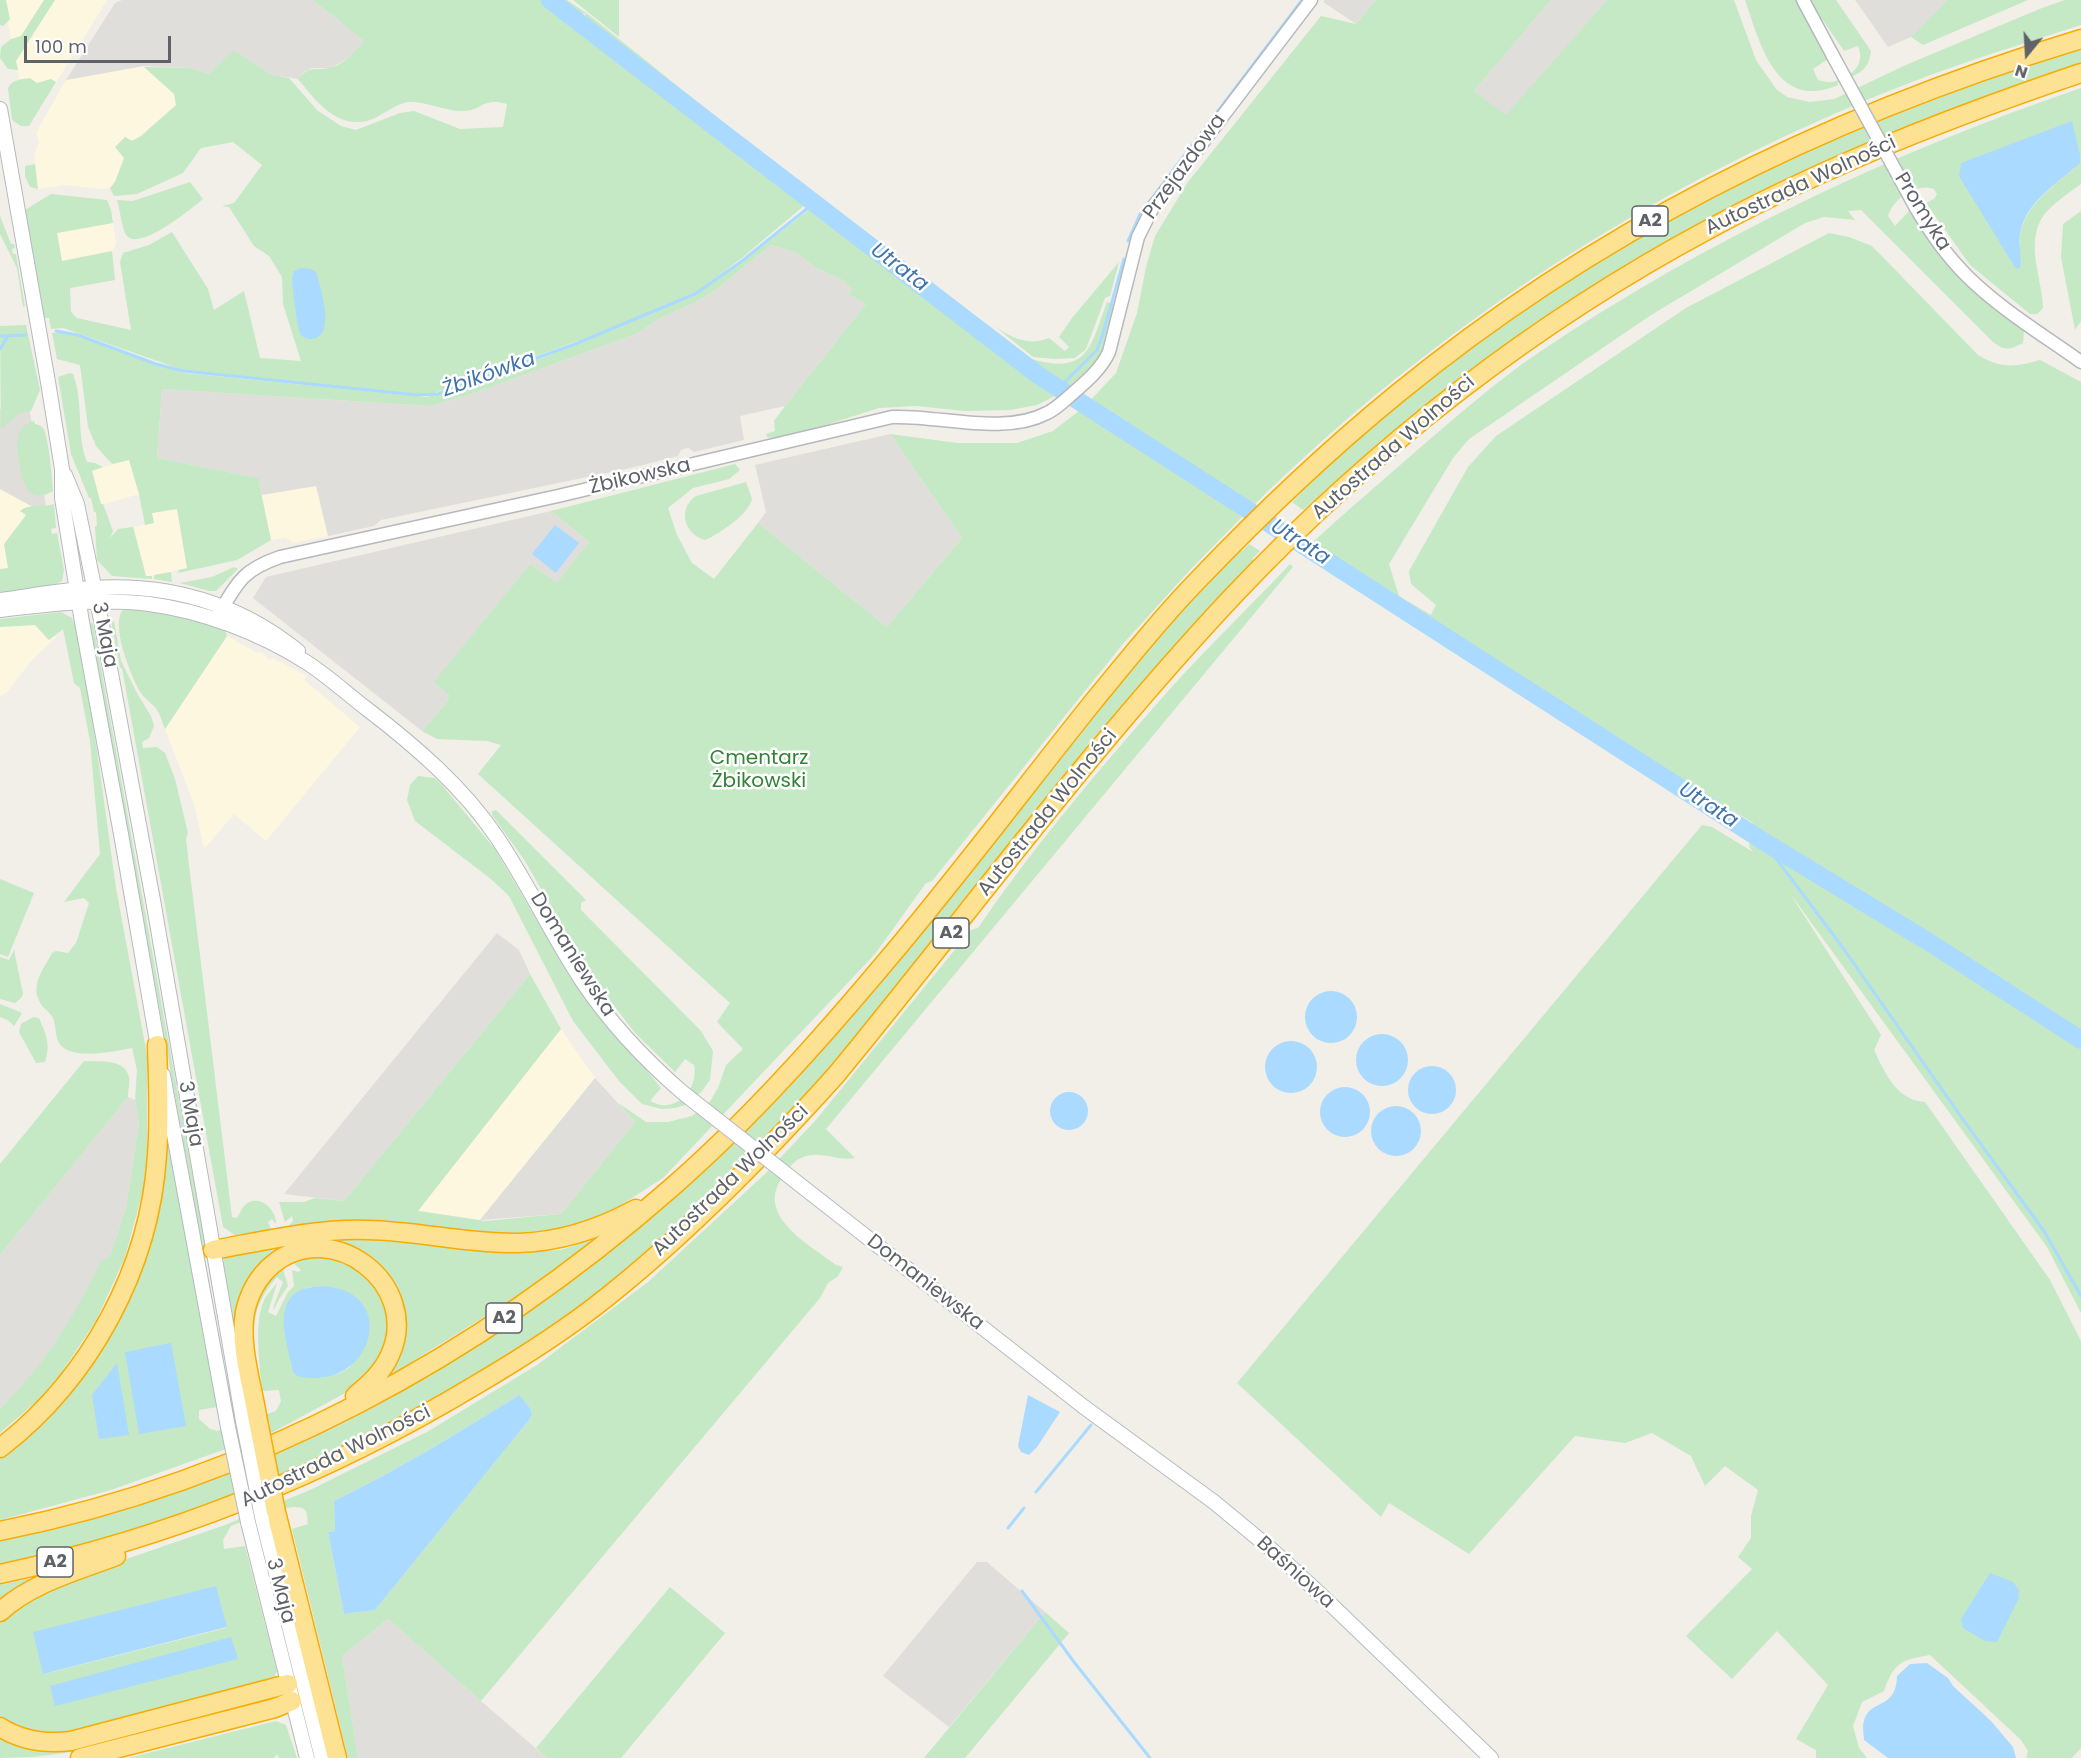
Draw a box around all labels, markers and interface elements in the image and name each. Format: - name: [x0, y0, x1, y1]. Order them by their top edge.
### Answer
- scale bar: [27, 24, 174, 62]
- north arrow: [1997, 24, 2057, 84]
- text: 100 m: [35, 34, 87, 59]
- text: N: [2012, 59, 2031, 84]
- street label: Przejazdowa: [1139, 110, 1231, 224]
- street label: Autostrada Wolności: [1702, 131, 1900, 241]
- street label: Promyka: [1889, 169, 1955, 255]
- road number: A2: [1632, 206, 1668, 236]
- water label: Utrata: [865, 238, 933, 298]
- water label: Żbikówka: [439, 347, 539, 403]
- street label: Autostrada Wolności: [1308, 371, 1480, 525]
- street label: Żbikowska: [587, 454, 693, 500]
- water label: Utrata: [1266, 515, 1334, 571]
- street label: 3 Maja: [86, 600, 122, 670]
- street label: Autostrada Wolności: [973, 725, 1123, 901]
- park label: Cmentarz Żbikowski: [710, 747, 808, 794]
- water label: Utrata: [1674, 778, 1742, 834]
- street label: Domaniewska: [524, 888, 620, 1022]
- road number: A2: [933, 918, 969, 948]
- street label: 3 Maja: [172, 1079, 208, 1149]
- street label: Autostrada Wolności: [648, 1100, 814, 1262]
- street label: Domaniewska: [862, 1230, 988, 1336]
- road number: A2: [486, 1303, 522, 1333]
- street label: Autostrada Wolności: [237, 1401, 435, 1513]
- street label: Baśniowa: [1251, 1532, 1339, 1614]
- road number: A2: [37, 1547, 73, 1577]
- street label: 3 Maja: [260, 1556, 300, 1626]

